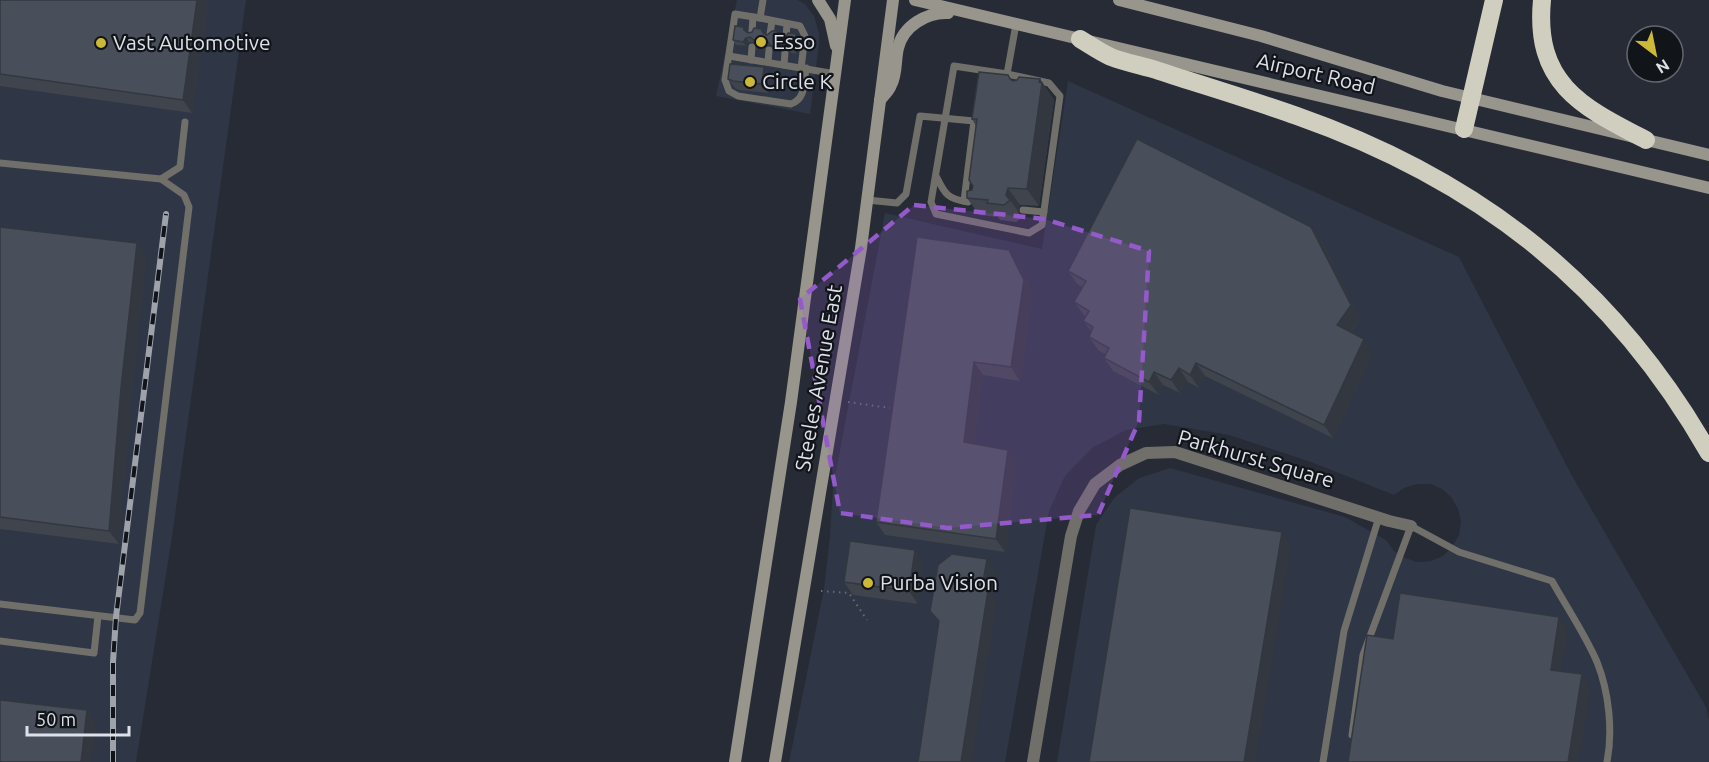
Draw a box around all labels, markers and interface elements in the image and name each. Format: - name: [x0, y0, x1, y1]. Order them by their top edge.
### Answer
- north arrow: [1625, 24, 1685, 84]
- place label: Esso: [773, 29, 815, 53]
- place label: Vast Automotive: [113, 30, 271, 54]
- marker: Esso: [754, 35, 768, 49]
- marker: Vast Automotive: [94, 36, 108, 50]
- street label: Airport Road: [1255, 48, 1378, 98]
- text: N: [1653, 56, 1673, 78]
- place label: Circle K: [762, 69, 833, 93]
- marker: Circle K: [743, 75, 757, 89]
- street label: Steeles Avenue East: [790, 283, 846, 473]
- street label: Parkhurst Square: [1175, 424, 1337, 492]
- place label: Purba Vision: [880, 570, 998, 594]
- marker: Purba Vision: [861, 576, 875, 590]
- scale bar: [27, 699, 129, 737]
- text: 50 m: [36, 709, 76, 729]

